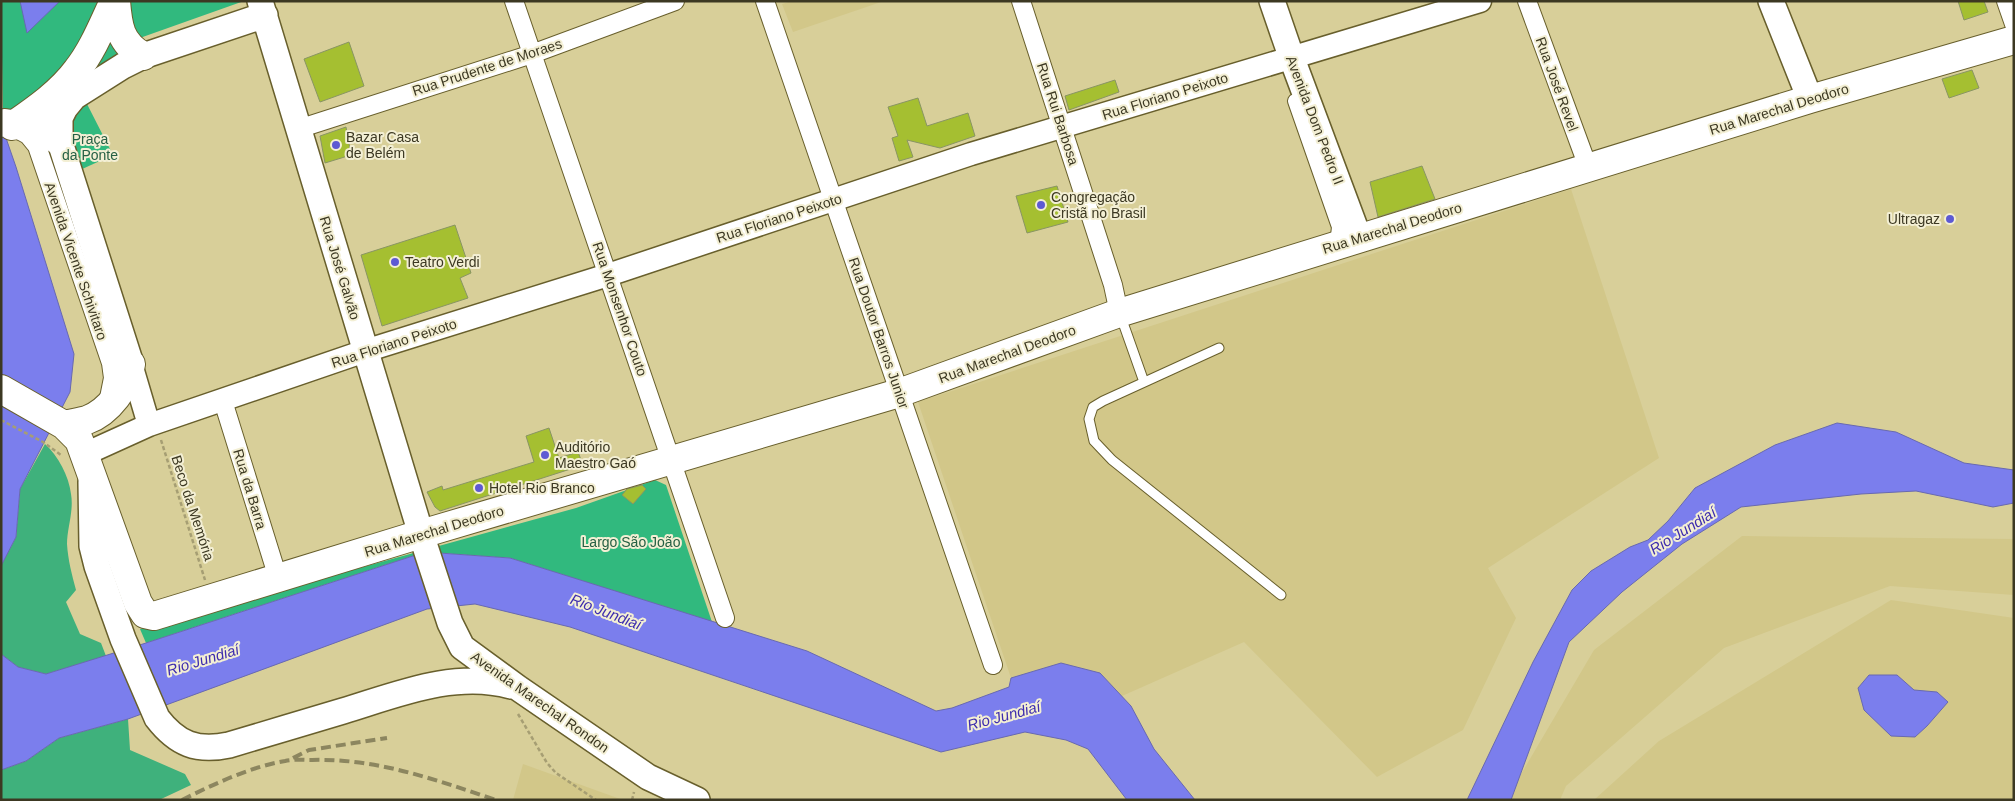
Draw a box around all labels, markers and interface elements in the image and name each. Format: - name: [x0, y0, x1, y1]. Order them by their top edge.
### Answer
- street label: Rua Prudente de Moraes: [410, 35, 564, 99]
- street label: Rua José Revel: [1533, 35, 1581, 133]
- street label: Avenida Dom Pedro II: [1283, 53, 1347, 187]
- street label: Rua Rui Barbosa: [1034, 61, 1082, 167]
- street label: Rua Floriano Peixoto: [1100, 69, 1230, 123]
- street label: Rua Marechal Deodoro: [1707, 80, 1851, 138]
- place label: Bazar Casa de Belém: [346, 129, 419, 161]
- park label: Praça da Ponte: [62, 131, 118, 163]
- marker: Bazar Casa de Belém: [330, 139, 342, 151]
- street label: Avenida Vicente Schivitaro: [41, 180, 111, 342]
- place label: Congregação Cristã no Brasil: [1051, 189, 1146, 221]
- street label: Rua Floriano Peixoto: [714, 190, 844, 246]
- marker: Congregação Cristã no Brasil: [1035, 199, 1047, 211]
- street label: Rua Marechal Deodoro: [1320, 199, 1464, 257]
- place label: Ultragaz: [1888, 211, 1940, 227]
- marker: Ultragaz: [1944, 213, 1956, 225]
- street label: Rua José Galvão: [317, 214, 363, 322]
- street label: Rua Monsenhor Couto: [590, 240, 651, 378]
- place label: Teatro Verdi: [405, 254, 480, 270]
- street label: Rua Doutor Barros Junior: [846, 255, 913, 411]
- marker: Teatro Verdi: [389, 256, 401, 268]
- street label: Rua Floriano Peixoto: [329, 315, 459, 371]
- street label: Rua Marechal Deodoro: [936, 322, 1078, 386]
- place label: Auditório Maestro Gaó: [555, 439, 636, 471]
- street label: Rua da Barra: [230, 447, 270, 531]
- marker: Auditório Maestro Gaó: [539, 449, 551, 461]
- street label: Beco da Memória: [168, 453, 218, 563]
- place label: Hotel Rio Branco: [489, 480, 595, 496]
- marker: Hotel Rio Branco: [473, 482, 485, 494]
- street label: Rua Marechal Deodoro: [362, 502, 506, 560]
- water label: Rio Jundiaí: [1646, 503, 1721, 558]
- park label: Largo São João: [582, 534, 681, 550]
- water label: Rio Jundiaí: [568, 590, 646, 634]
- water label: Rio Jundiaí: [164, 640, 243, 679]
- street label: Avenida Marechal Rondon: [468, 648, 612, 756]
- water label: Rio Jundiaí: [965, 697, 1044, 733]

